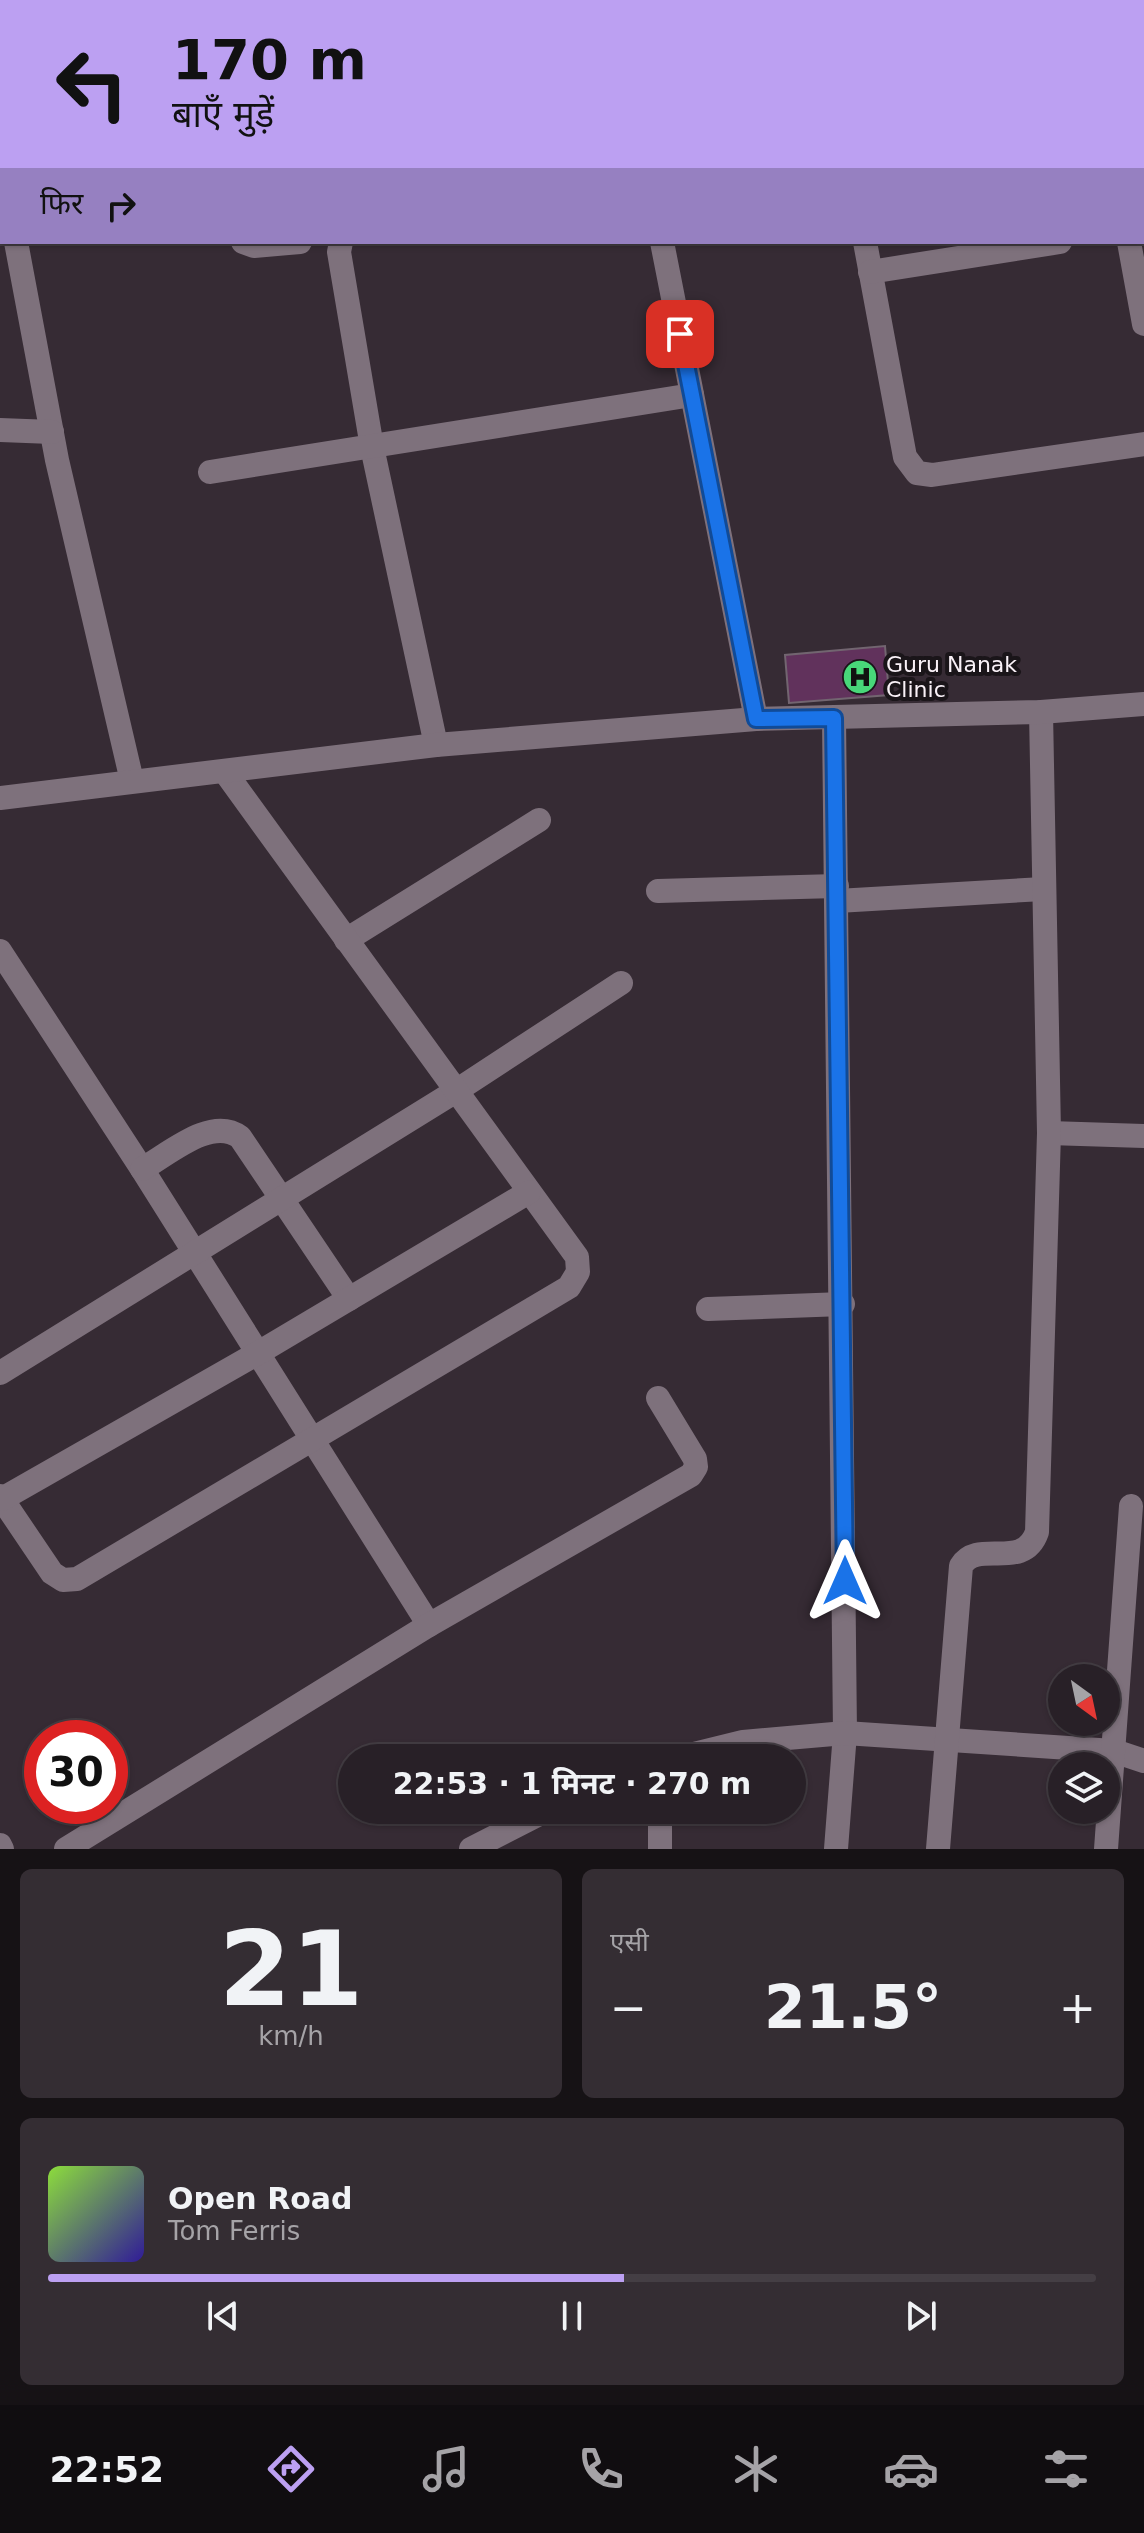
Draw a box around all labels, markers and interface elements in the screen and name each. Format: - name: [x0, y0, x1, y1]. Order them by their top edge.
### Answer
- text: 170 m: [172, 27, 367, 92]
- icon: left: [40, 32, 144, 136]
- text: बाएँ मुड़ें: [172, 94, 274, 135]
- icon: right: [99, 184, 143, 228]
- text: फिर: [40, 186, 83, 221]
- pin: [646, 300, 714, 368]
- icon: arrive: [658, 312, 702, 356]
- place label: Guru Nanak Clinic: [886, 652, 1017, 702]
- hospital icon: Guru Nanak Clinic: [841, 658, 879, 696]
- position arrow: [803, 1539, 887, 1623]
- north arrow: [1048, 1664, 1120, 1736]
- map controls: [1048, 1664, 1120, 1824]
- speed limit sign: 30: [24, 1720, 128, 1824]
- button: layers: [1048, 1752, 1120, 1824]
- text: 22:53 · 1 मिनट · 270 m: [393, 1766, 751, 1801]
- text: 21: [219, 1908, 363, 2030]
- text: एसी: [610, 1927, 649, 1957]
- text: 21.5°: [764, 1972, 942, 2042]
- text: −: [610, 1982, 647, 2033]
- text: +: [1059, 1982, 1096, 2033]
- text: km/h: [258, 2021, 324, 2051]
- text: Open Road: [168, 2181, 353, 2216]
- text: Tom Ferris: [168, 2216, 300, 2246]
- icon: previous: [201, 2294, 245, 2338]
- icon: pause: [550, 2294, 594, 2338]
- icon: next: [899, 2294, 943, 2338]
- icon: directions: [263, 2441, 319, 2497]
- icon: music: [418, 2441, 474, 2497]
- icon: phone: [573, 2441, 629, 2497]
- icon: climate: [728, 2441, 784, 2497]
- icon: car: [883, 2441, 939, 2497]
- icon: filters: [1038, 2441, 1094, 2497]
- text: 22:52: [50, 2449, 164, 2490]

